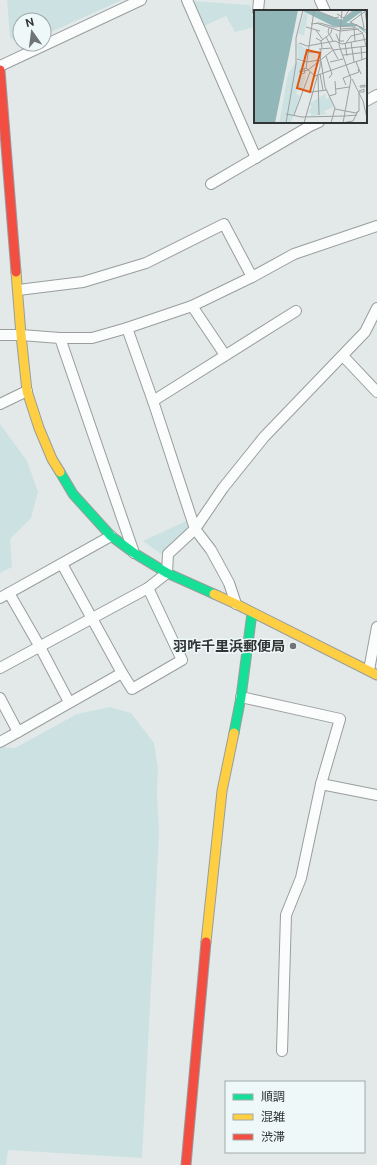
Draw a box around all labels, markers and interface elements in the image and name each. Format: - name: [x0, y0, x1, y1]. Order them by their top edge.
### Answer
- inset map: [254, 10, 367, 123]
- north arrow: [12, 12, 52, 52]
- text: N: [24, 15, 35, 29]
- place label: 羽咋千里浜郵便局: [173, 638, 285, 654]
- marker: 羽咋千里浜郵便局: [288, 641, 298, 651]
- legend: [225, 1081, 365, 1153]
- text: 順調: [261, 1090, 285, 1104]
- text: 混雑: [261, 1110, 285, 1124]
- text: 渋滞: [261, 1130, 285, 1144]

